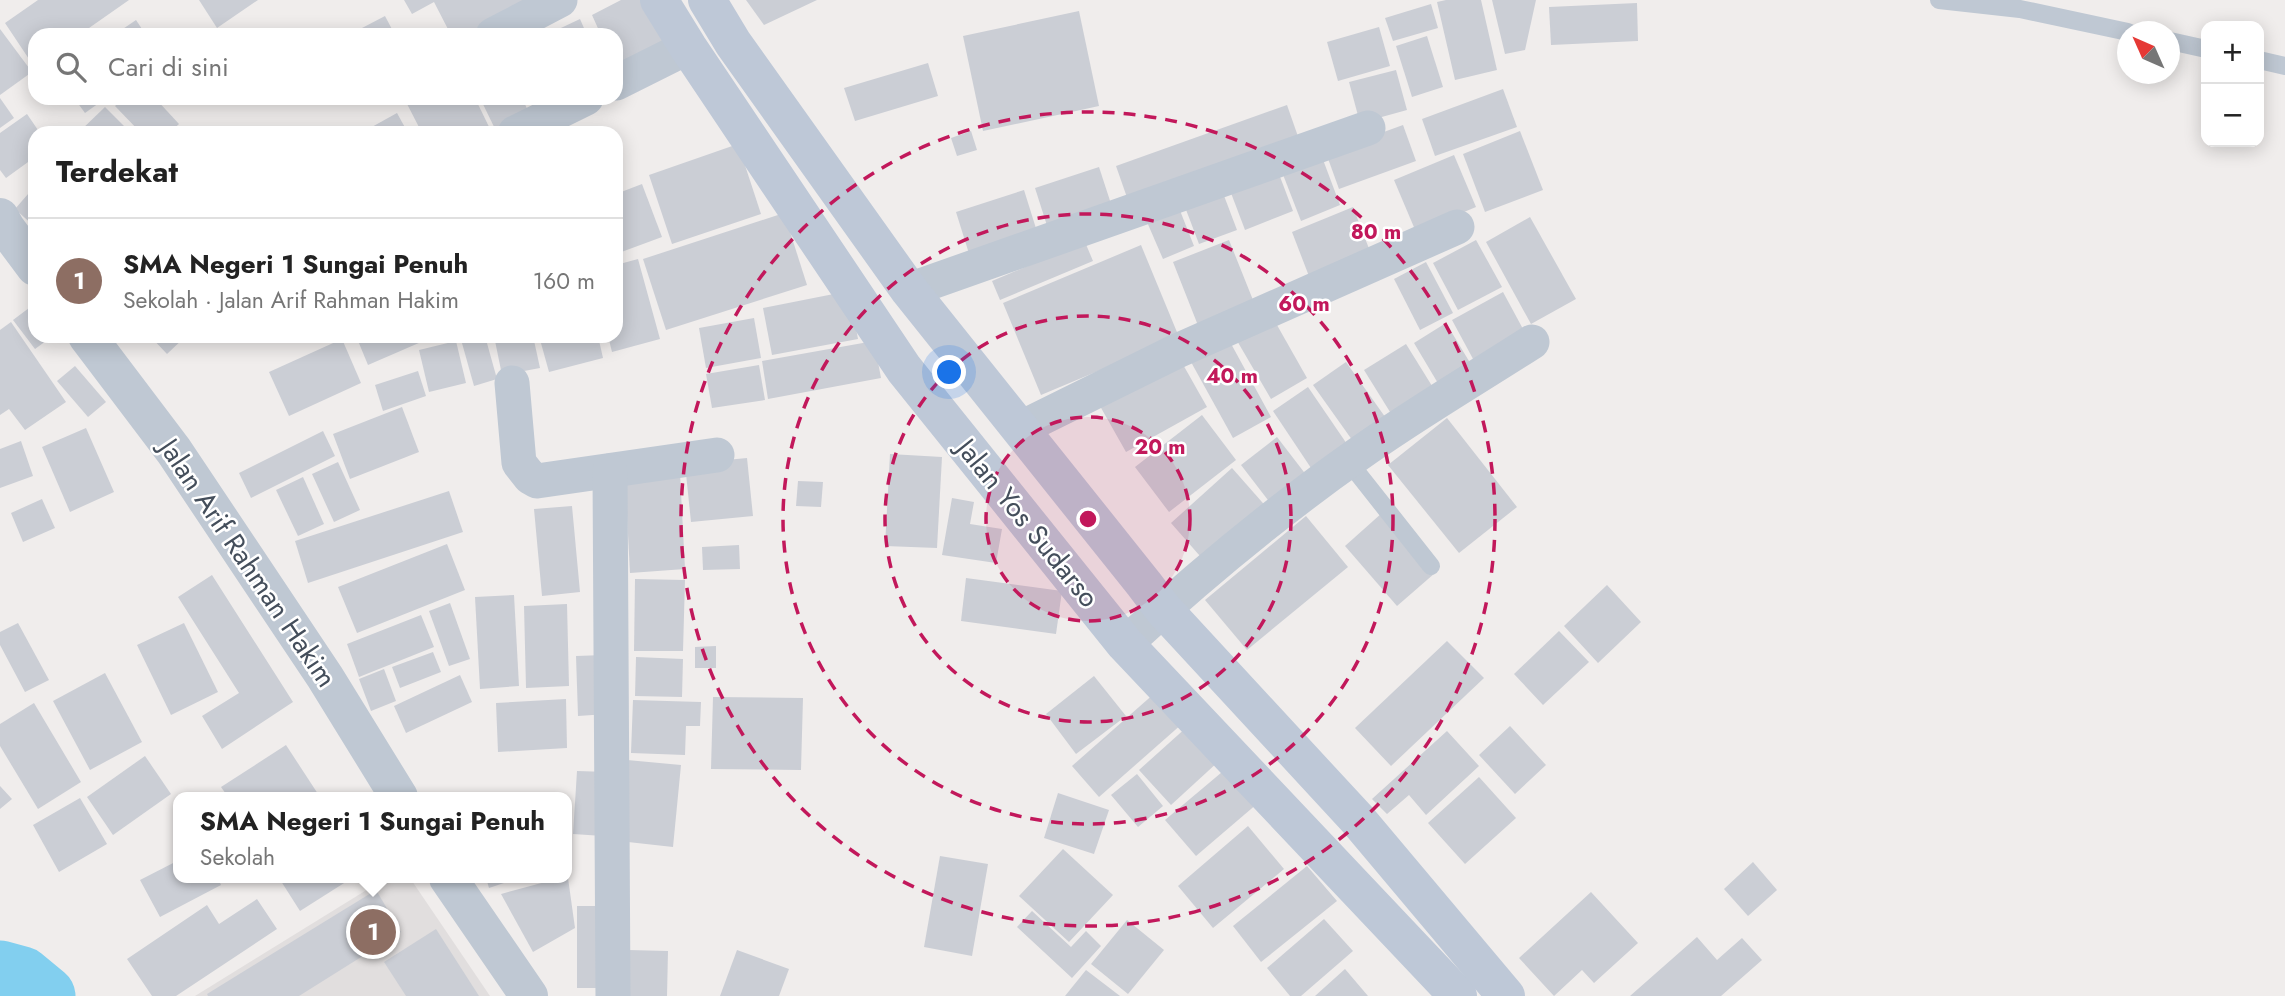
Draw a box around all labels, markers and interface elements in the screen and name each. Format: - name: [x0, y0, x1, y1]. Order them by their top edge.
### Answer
- north arrow: [2117, 21, 2180, 84]
- map controls: [2201, 21, 2264, 147]
- button: +: [2201, 21, 2264, 84]
- search box: [28, 28, 623, 105]
- icon: search: [52, 48, 90, 86]
- text: Cari di sini: [108, 48, 229, 86]
- button: −: [2201, 84, 2264, 147]
- text: Terdekat: [56, 150, 178, 193]
- text: 80 m: [1351, 217, 1401, 247]
- text: SMA Negeri 1 Sungai Penuh: [123, 245, 468, 283]
- text: 1: [73, 264, 85, 298]
- text: 160 m: [533, 264, 595, 298]
- text: Sekolah · Jalan Arif Rahman Hakim: [123, 283, 459, 317]
- text: 60 m: [1278, 289, 1330, 319]
- your location: [932, 355, 966, 389]
- text: 40 m: [1206, 361, 1258, 391]
- street label: Jalan Arif Rahman Hakim: [147, 427, 347, 696]
- street label: Jalan Yos Sudarso: [945, 427, 1109, 616]
- text: 20 m: [1134, 432, 1186, 462]
- centre of rings: [1076, 507, 1100, 531]
- popup: [173, 792, 572, 883]
- text: SMA Negeri 1 Sungai Penuh: [200, 802, 545, 840]
- text: Sekolah: [200, 840, 275, 874]
- pin: 1: [350, 906, 396, 958]

